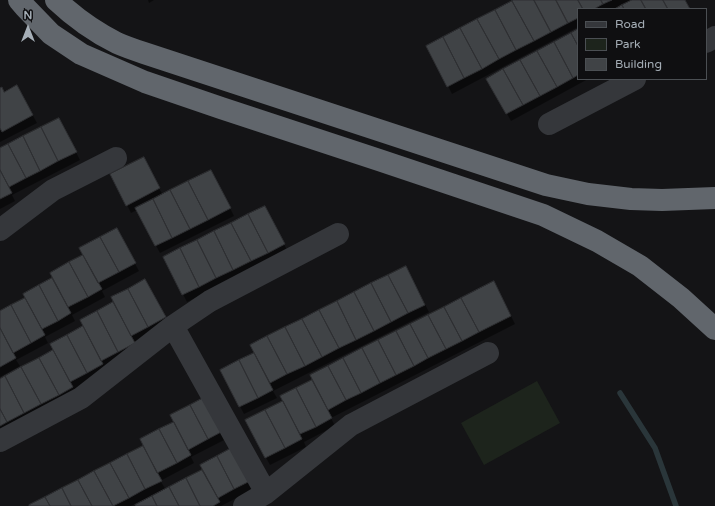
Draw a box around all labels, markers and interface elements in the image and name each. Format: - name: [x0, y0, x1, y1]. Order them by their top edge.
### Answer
- north arrow: [8, 8, 48, 48]
- legend: [577, 8, 707, 80]
- text: N: [24, 9, 32, 22]
- text: Road: [615, 17, 645, 31]
- text: Park: [615, 37, 641, 51]
- text: Building: [615, 57, 662, 71]

